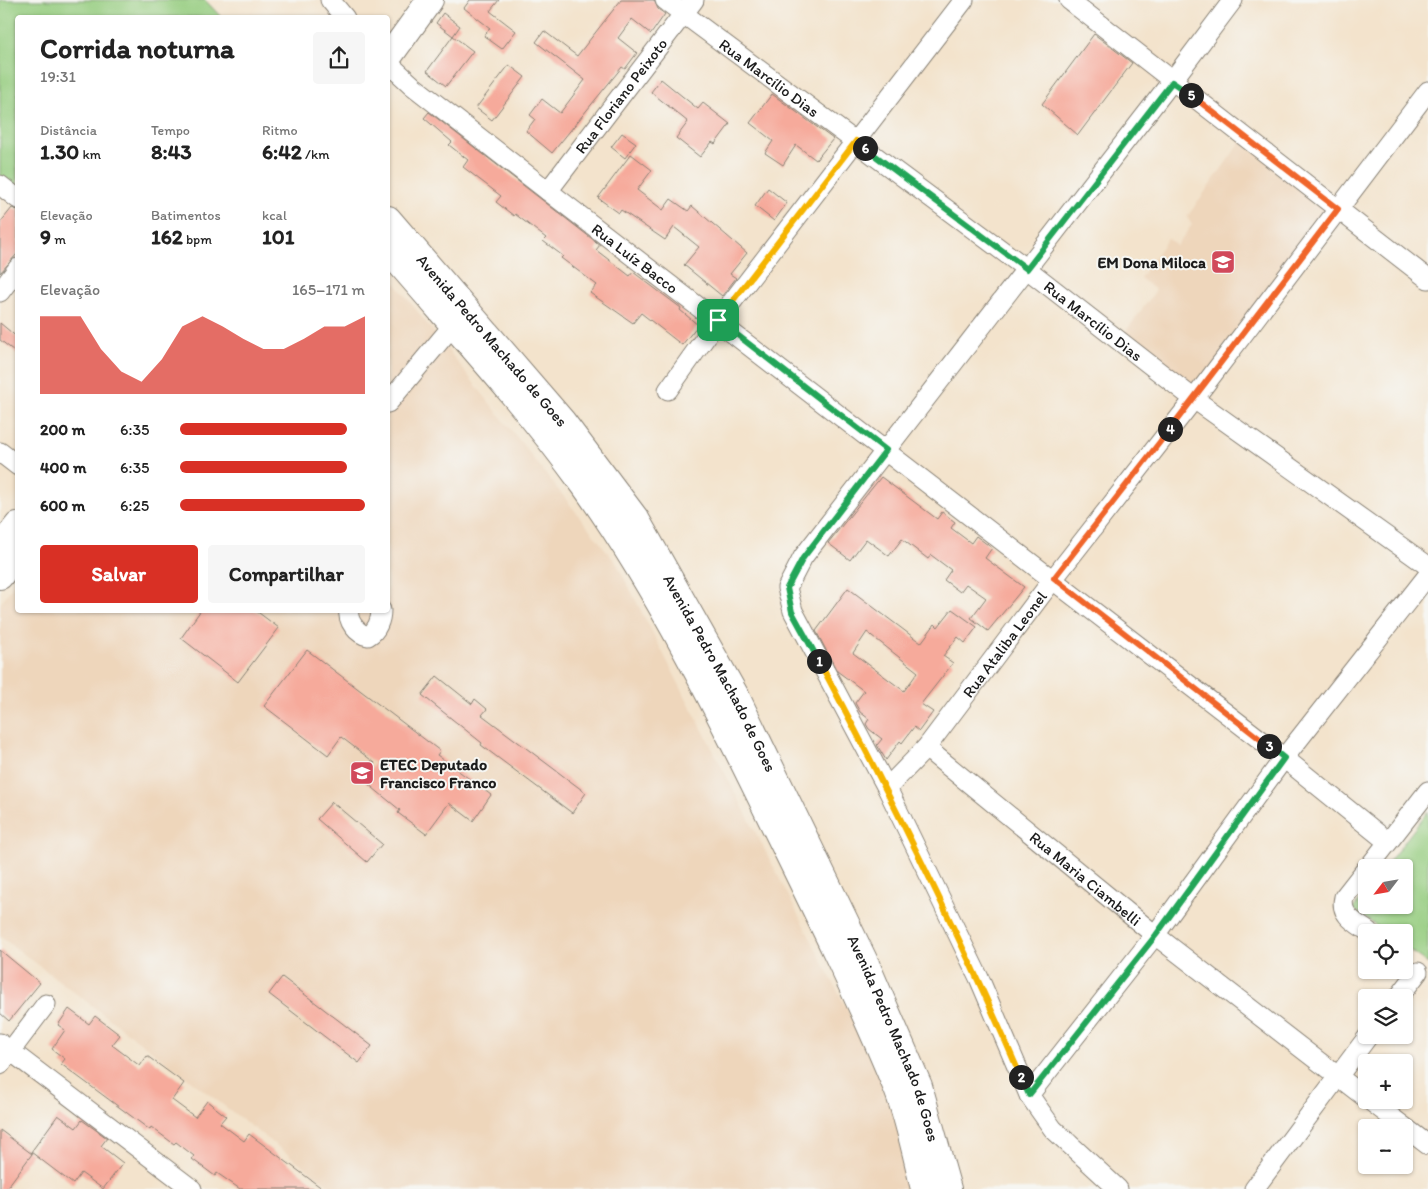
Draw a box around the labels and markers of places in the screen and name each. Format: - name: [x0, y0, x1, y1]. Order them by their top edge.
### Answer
- pin: 5: [1178, 82, 1204, 108]
- pin: 6: [852, 136, 878, 160]
- school or university icon: EM Dona Miloca: [1210, 249, 1236, 275]
- place label: EM Dona Miloca: [1098, 253, 1206, 272]
- pin: [697, 299, 739, 341]
- pin: 4: [1158, 416, 1182, 442]
- pin: 1: [806, 648, 832, 674]
- pin: 3: [1256, 734, 1282, 758]
- place label: ETEC Deputado Francisco Franco: [380, 755, 496, 792]
- school or university icon: ETEC Deputado Francisco Franco: [349, 760, 375, 786]
- pin: 2: [1008, 1064, 1034, 1090]

